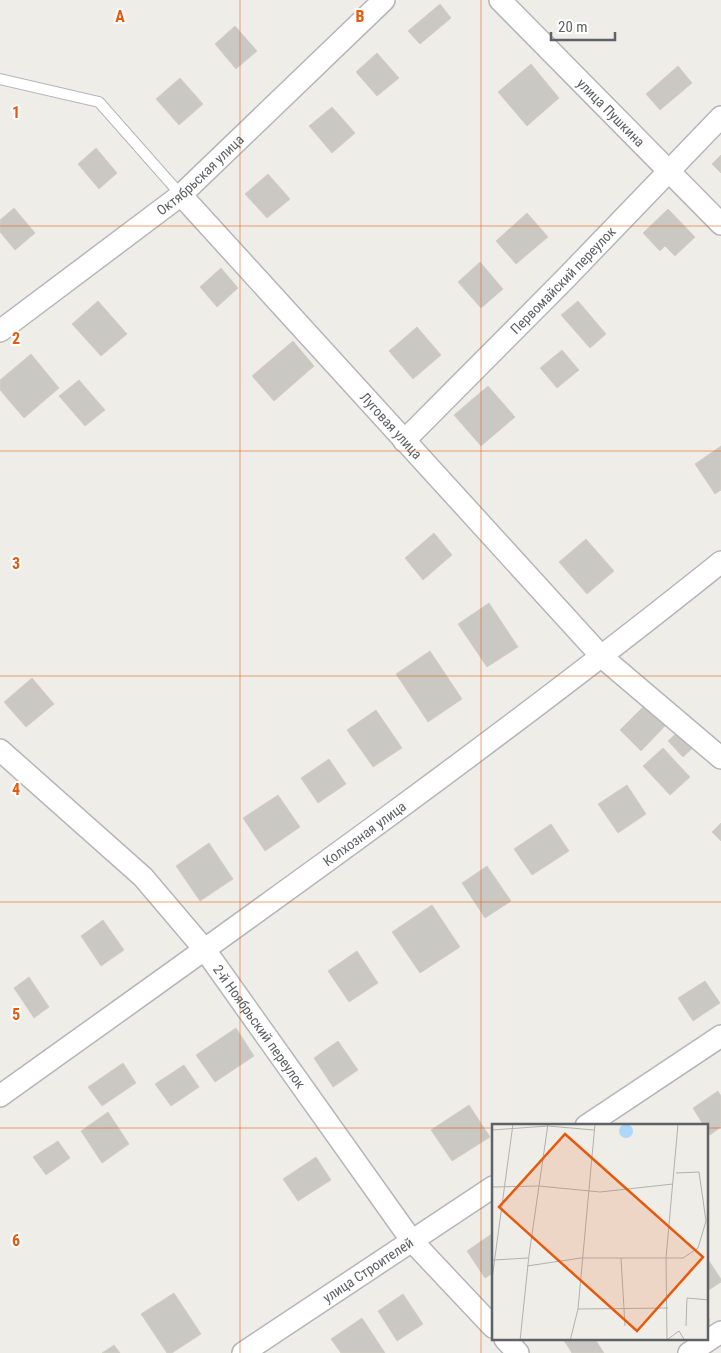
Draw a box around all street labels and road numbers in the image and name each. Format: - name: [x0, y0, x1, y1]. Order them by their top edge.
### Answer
- street label: улица Пушкина: [574, 75, 648, 150]
- street label: Октябрьская улица: [153, 131, 247, 218]
- street label: Первомайский переулок: [507, 223, 619, 337]
- street label: Луговая улица: [357, 389, 425, 462]
- street label: Колхозная улица: [320, 798, 409, 869]
- street label: 2-й Ноябрьский переулок: [210, 962, 309, 1092]
- street label: улица Строителей: [320, 1234, 416, 1306]

